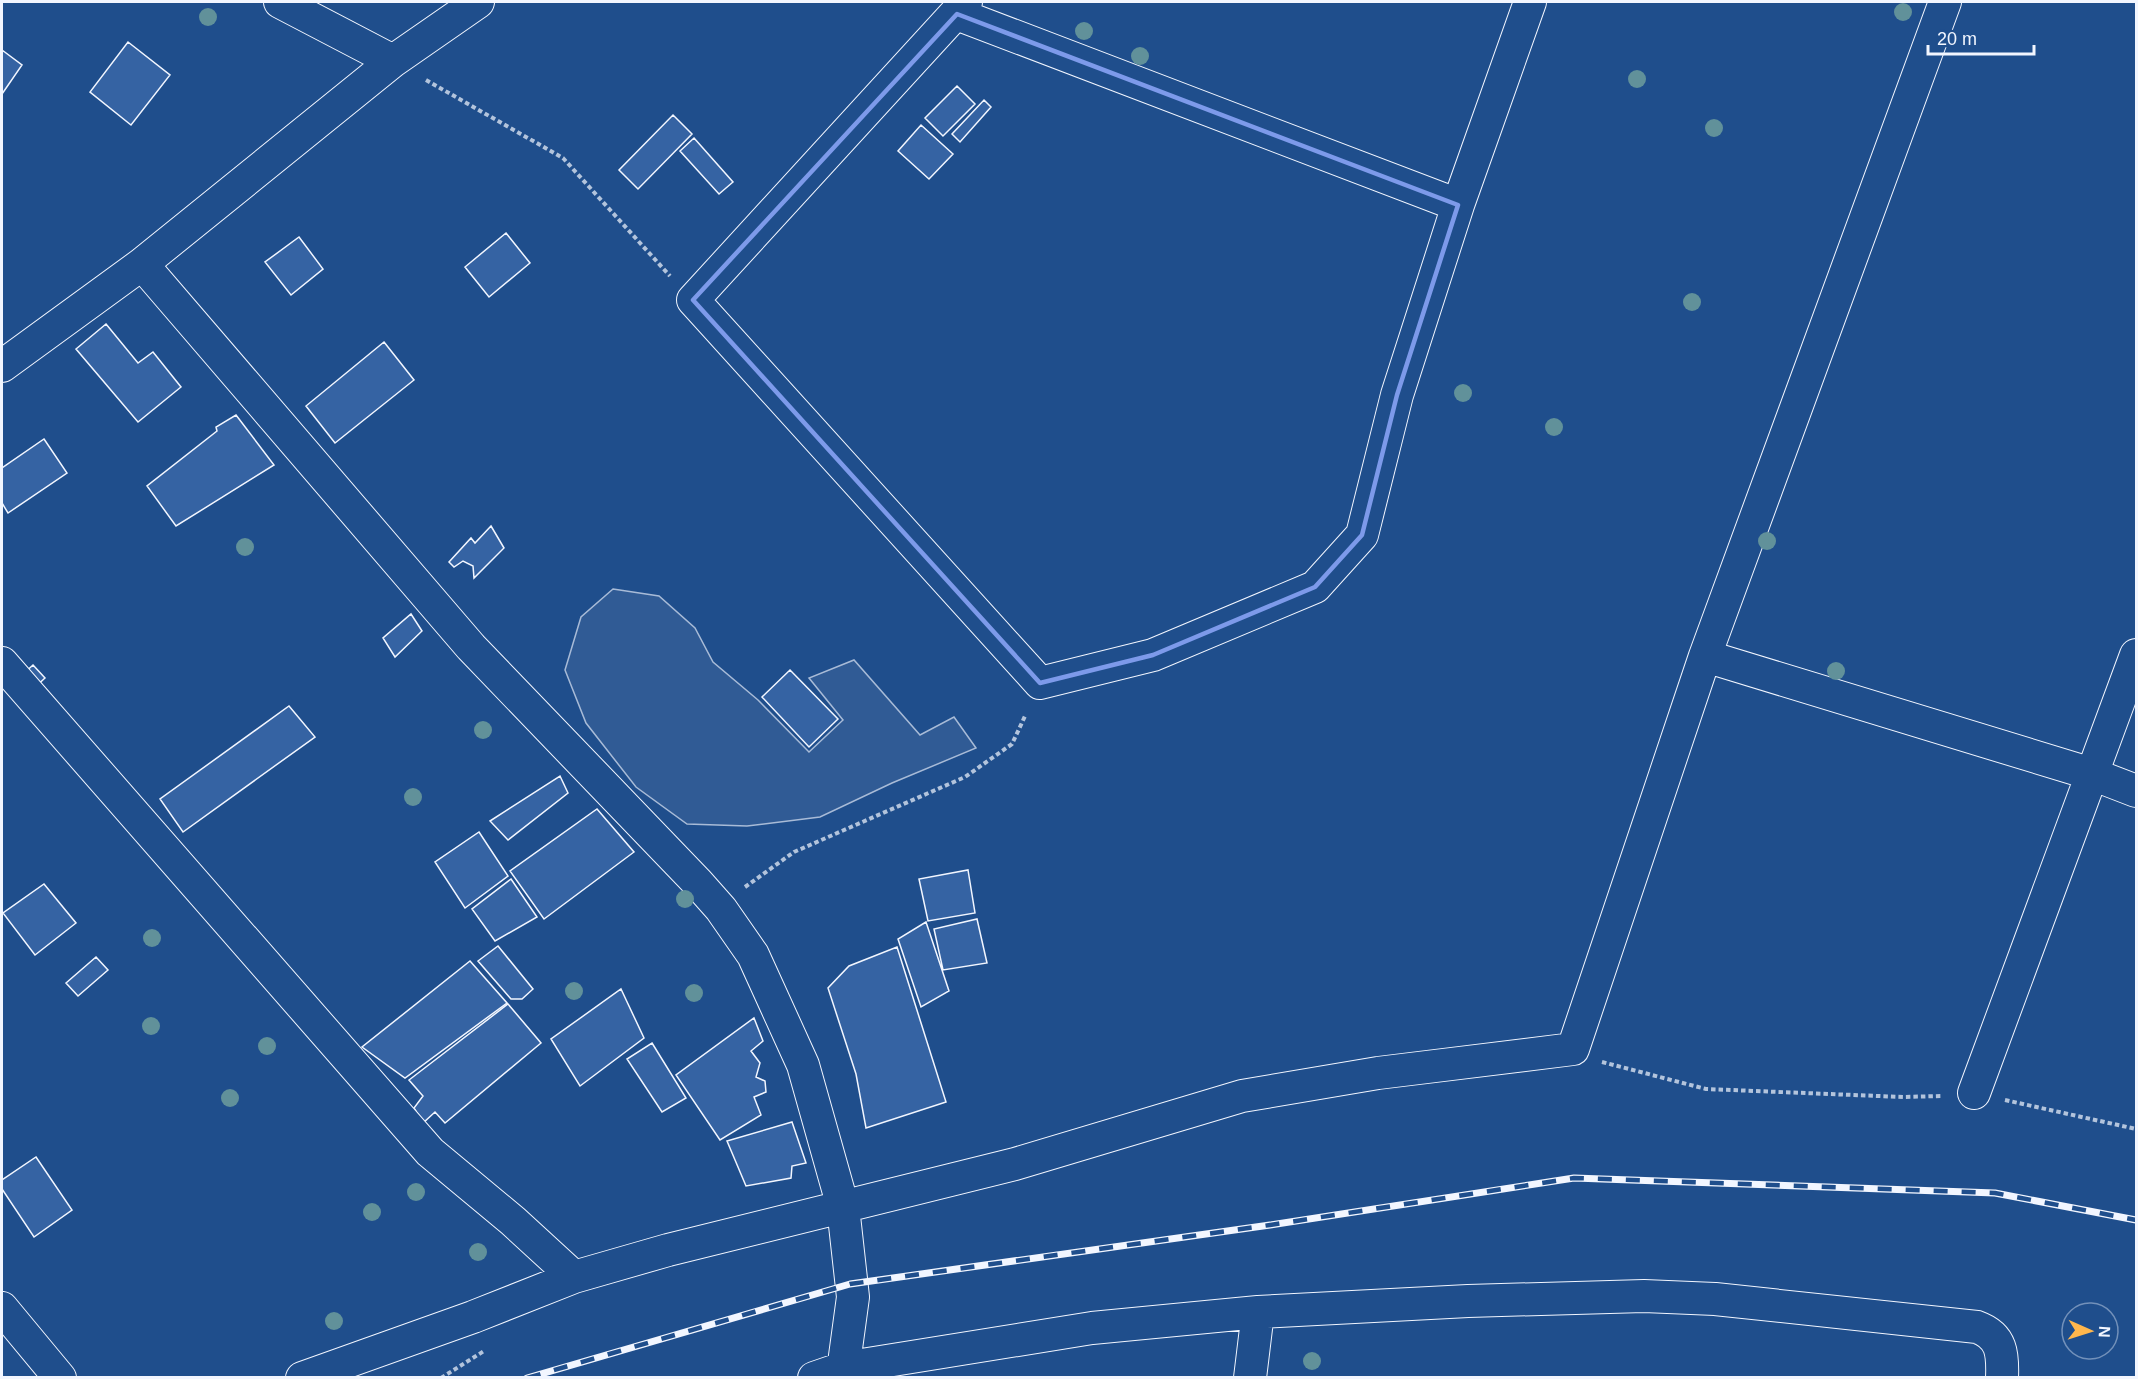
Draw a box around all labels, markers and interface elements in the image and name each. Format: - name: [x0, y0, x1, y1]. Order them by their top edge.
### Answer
- scale bar: [1928, 18, 2034, 56]
- text: 20 m: [1937, 29, 1977, 49]
- north arrow: [2060, 1301, 2120, 1361]
- text: N: [2096, 1326, 2113, 1338]

